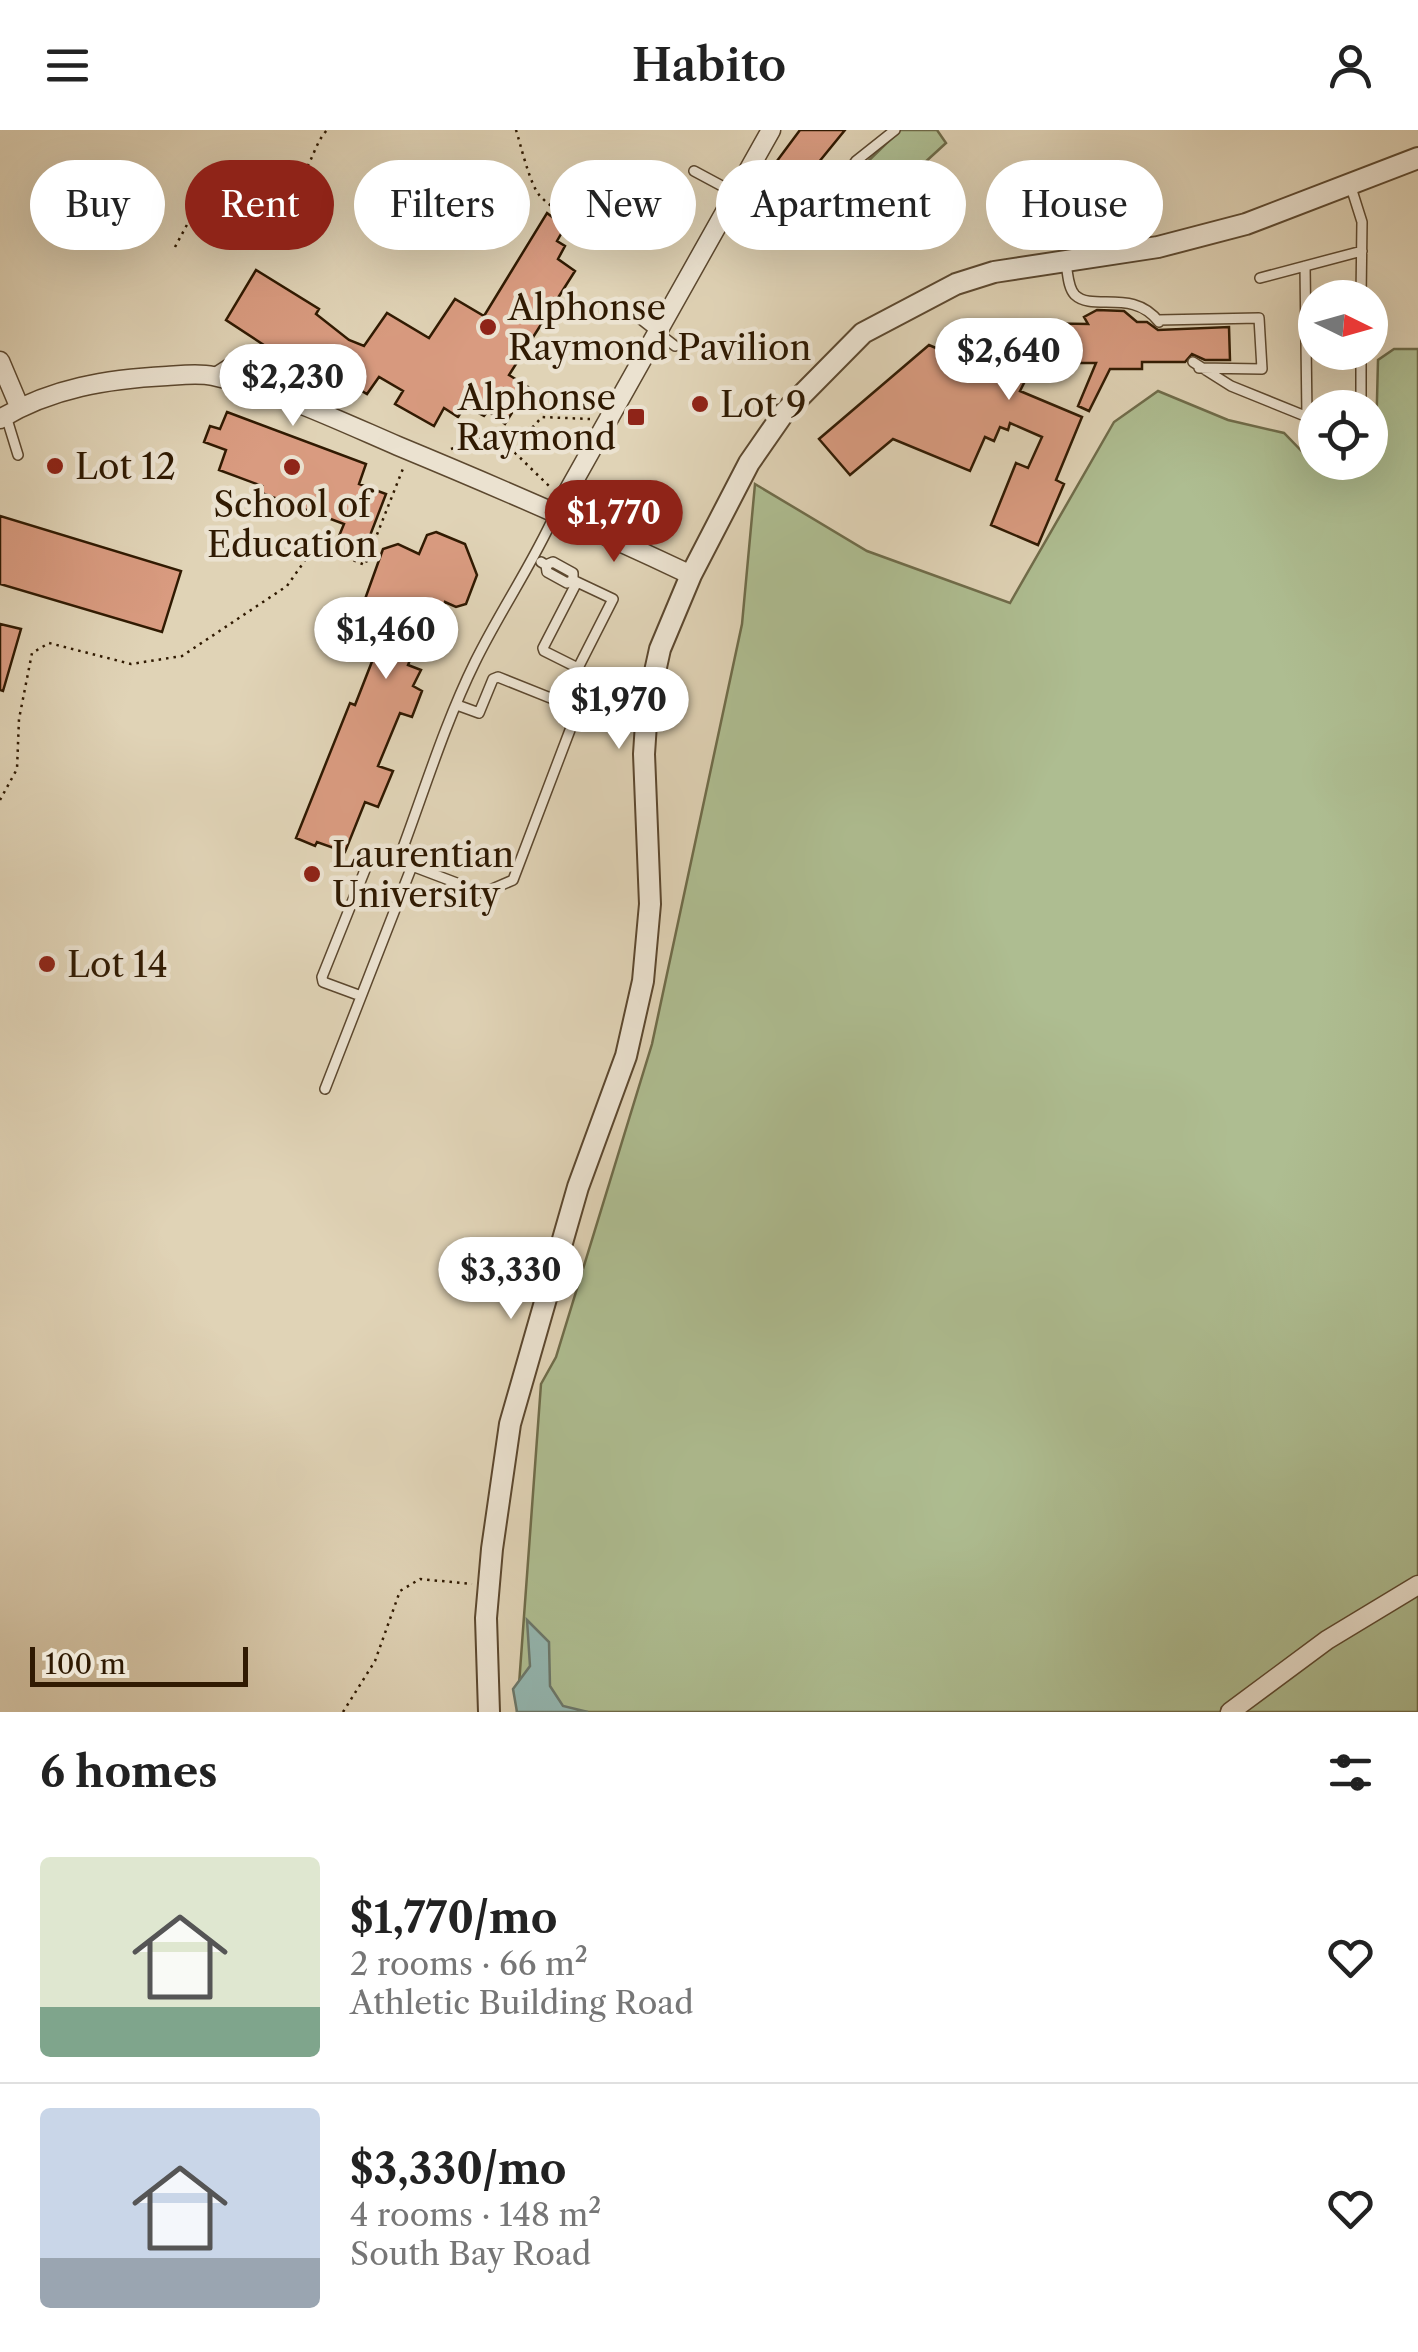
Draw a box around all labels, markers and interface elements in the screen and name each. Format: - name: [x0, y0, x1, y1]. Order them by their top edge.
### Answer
- text: Habito: [632, 37, 786, 93]
- icon: menu: [40, 38, 95, 93]
- icon: person: [1323, 38, 1378, 93]
- chip: Buy: [30, 160, 165, 250]
- chip: Rent: [185, 160, 334, 250]
- chip: Filters: [354, 160, 530, 250]
- chip: New: [550, 160, 696, 250]
- chip: Apartment: [716, 160, 966, 250]
- chip: House: [986, 160, 1163, 250]
- north arrow: [1298, 280, 1388, 370]
- map controls: [1298, 280, 1388, 480]
- place label: Alphonse Raymond Pavilion: [507, 286, 811, 369]
- marker: Alphonse Raymond Pavilion: [477, 316, 499, 338]
- pin: $2,640: [928, 318, 1090, 403]
- text: $2,640: [957, 331, 1061, 370]
- pin: $2,230: [212, 344, 374, 429]
- text: $2,230: [242, 357, 344, 396]
- place label: Alphonse Raymond: [456, 376, 616, 459]
- place label: Lot 9: [720, 383, 807, 426]
- button: locate: [1298, 390, 1388, 480]
- marker: Lot 9: [689, 393, 711, 415]
- marker: Alphonse Raymond: [625, 406, 647, 428]
- place label: Lot 12: [75, 445, 176, 488]
- marker: Lot 12: [44, 455, 66, 477]
- marker: School of Education: [281, 456, 303, 478]
- pin: $1,770: [533, 480, 695, 565]
- place label: School of Education: [207, 483, 377, 566]
- text: $1,770: [567, 493, 661, 532]
- pin: $1,460: [305, 597, 467, 682]
- text: $1,460: [336, 610, 436, 649]
- pin: $1,970: [538, 667, 700, 752]
- text: $1,970: [571, 680, 667, 719]
- place label: Laurentian University: [332, 833, 514, 916]
- marker: Laurentian University: [301, 863, 323, 885]
- place label: Lot 14: [67, 943, 168, 986]
- marker: Lot 14: [36, 953, 58, 975]
- pin: $3,330: [430, 1237, 592, 1322]
- text: $3,330: [460, 1250, 562, 1289]
- scale bar: [30, 1642, 248, 1686]
- text: 100 m: [45, 1647, 126, 1681]
- icon: filters: [1323, 1745, 1378, 1800]
- text: 6 homes: [40, 1746, 218, 1798]
- text: $1,770/mo: [350, 1892, 558, 1944]
- icon: home: [120, 1897, 240, 2017]
- icon: heart: [1323, 1930, 1378, 1985]
- text: 2 rooms · 66 m²: [350, 1944, 588, 1983]
- text: Athletic Building Road: [350, 1983, 694, 2022]
- text: $3,330/mo: [350, 2143, 567, 2195]
- icon: home: [120, 2148, 240, 2268]
- icon: heart: [1323, 2181, 1378, 2236]
- text: 4 rooms · 148 m²: [350, 2195, 601, 2234]
- text: South Bay Road: [350, 2234, 591, 2273]

